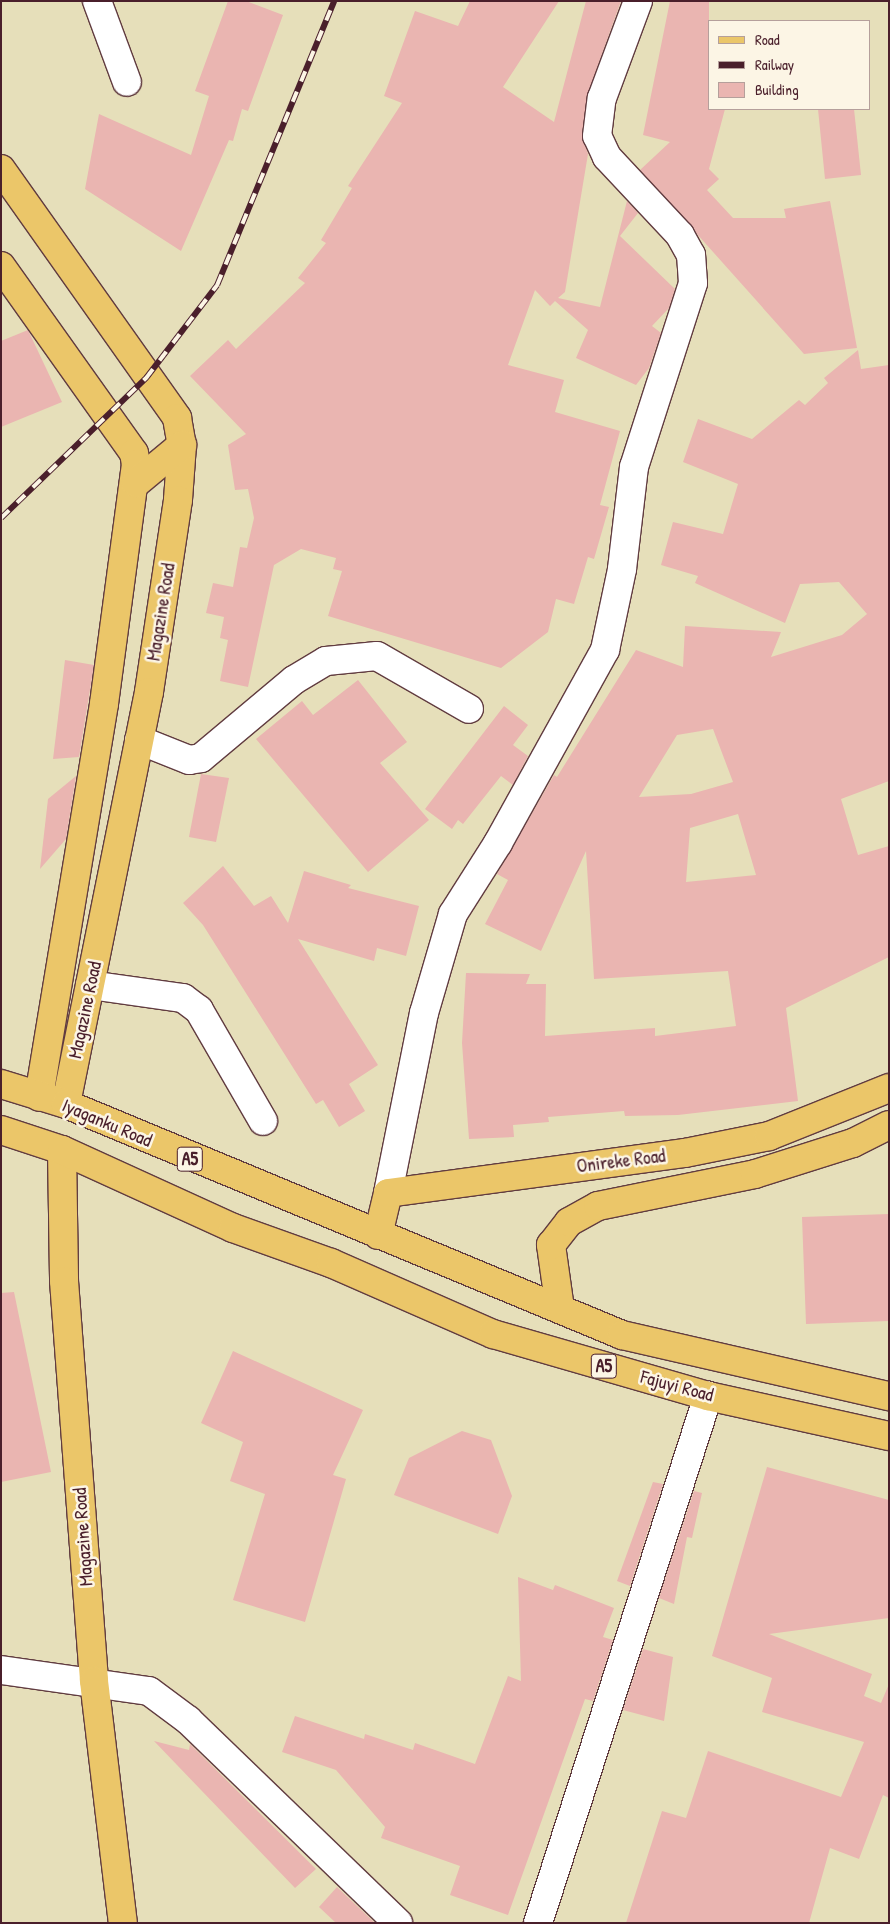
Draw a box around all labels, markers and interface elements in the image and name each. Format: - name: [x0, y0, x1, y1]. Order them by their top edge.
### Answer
- legend: [708, 20, 870, 110]
- text: Road: [755, 29, 780, 50]
- text: Railway: [755, 54, 794, 75]
- text: Building: [755, 79, 799, 100]
- street label: Magazine Road: [142, 561, 180, 663]
- street label: Magazine Road: [64, 959, 106, 1061]
- street label: Iyaganku Road: [59, 1094, 155, 1152]
- road number: A5: [176, 1144, 204, 1174]
- street label: Onireke Road: [575, 1144, 667, 1178]
- road number: A5: [590, 1350, 618, 1382]
- street label: Fajuyi Road: [638, 1365, 716, 1407]
- street label: Magazine Road: [68, 1487, 98, 1587]

